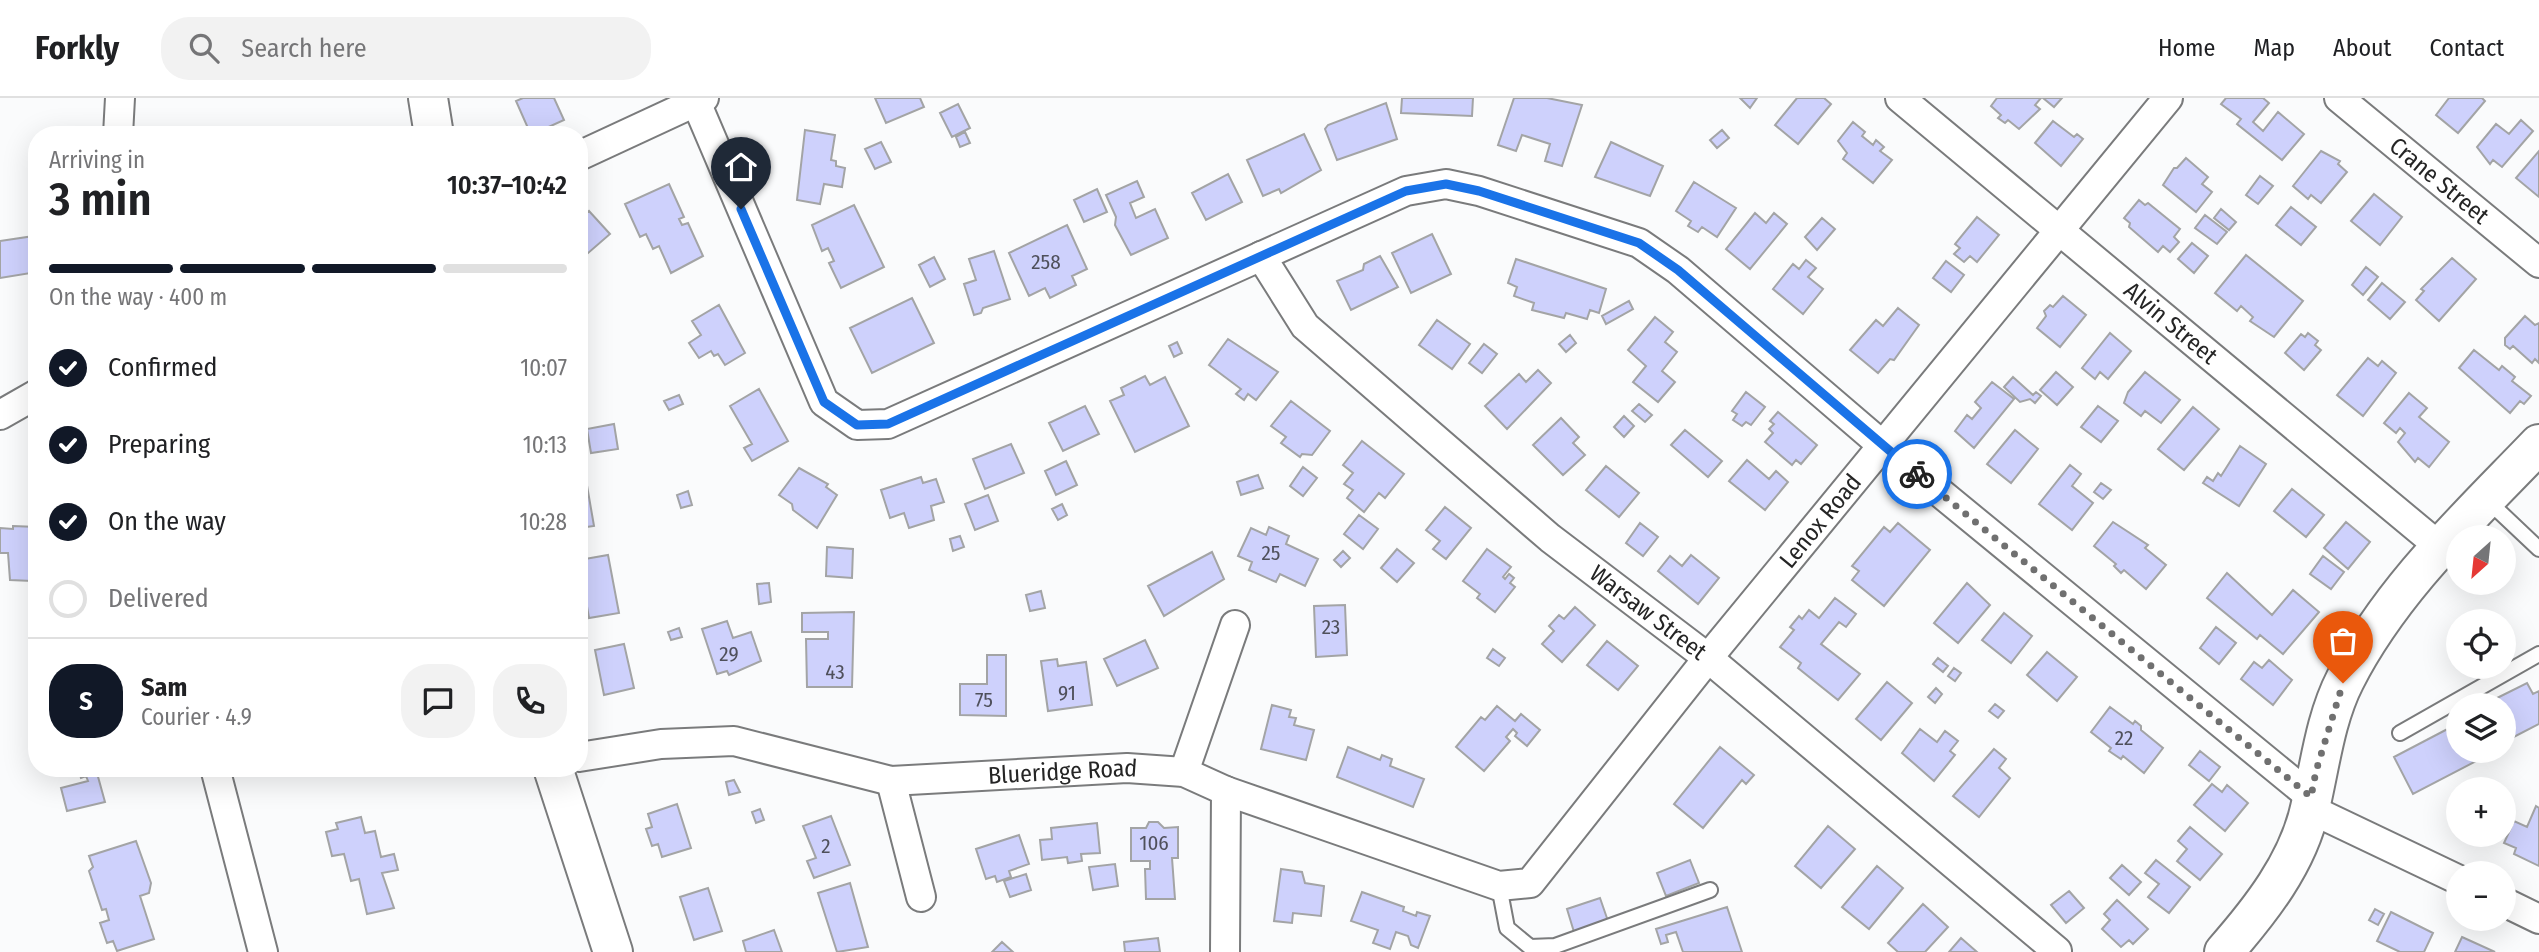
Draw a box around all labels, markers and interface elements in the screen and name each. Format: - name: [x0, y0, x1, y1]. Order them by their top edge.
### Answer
- search box: [161, 17, 651, 80]
- text: Forkly: [35, 28, 119, 68]
- icon: search: [185, 29, 223, 67]
- text: Search here: [241, 33, 367, 64]
- text: Home: [2158, 34, 2215, 62]
- text: Map: [2253, 34, 2295, 62]
- text: About: [2333, 34, 2391, 62]
- text: Contact: [2429, 34, 2504, 62]
- street label: Crane Street: [2384, 132, 2495, 230]
- pin: [711, 137, 771, 209]
- text: Arriving in: [49, 146, 145, 174]
- icon: home: [722, 148, 760, 186]
- text: 10:37–10:42: [447, 170, 567, 201]
- text: 3 min: [49, 172, 152, 227]
- house number: 258: [1031, 249, 1061, 275]
- street label: Alvin Street: [2118, 276, 2223, 370]
- text: On the way · 400 m: [49, 283, 227, 311]
- icon: check: [49, 349, 87, 387]
- text: Confirmed: [108, 352, 218, 383]
- text: 10:07: [520, 354, 567, 382]
- icon: check: [49, 426, 87, 464]
- text: Preparing: [108, 429, 210, 460]
- text: 10:13: [523, 431, 567, 459]
- courier: [1882, 439, 1952, 509]
- icon: bike: [1898, 455, 1936, 493]
- street label: Lenox Road: [1774, 469, 1867, 574]
- icon: check: [49, 503, 87, 541]
- text: On the way: [108, 506, 226, 537]
- text: 10:28: [520, 508, 567, 536]
- north arrow: [2446, 525, 2516, 595]
- map controls: [2446, 525, 2516, 931]
- house number: 25: [1262, 540, 1280, 566]
- street label: Warsaw Street: [1584, 559, 1712, 666]
- text: Delivered: [108, 583, 209, 614]
- button: locate: [2446, 609, 2516, 679]
- pin: [2313, 611, 2373, 683]
- house number: 23: [1322, 614, 1340, 640]
- icon: bag: [2324, 622, 2362, 660]
- house number: 29: [719, 641, 739, 667]
- house number: 43: [825, 659, 845, 685]
- button: chat: [401, 664, 475, 738]
- button: phone: [493, 664, 567, 738]
- text: Sam: [141, 672, 187, 703]
- house number: 91: [1058, 680, 1076, 706]
- text: S: [79, 686, 93, 717]
- house number: 75: [975, 687, 993, 713]
- button: layers: [2446, 693, 2516, 763]
- text: Courier · 4.9: [141, 703, 252, 731]
- house number: 22: [2115, 725, 2133, 751]
- street label: Blueridge Road: [987, 754, 1138, 790]
- button: +: [2446, 777, 2516, 847]
- house number: 106: [1139, 830, 1169, 856]
- house number: 2: [821, 833, 831, 859]
- button: −: [2446, 861, 2516, 931]

